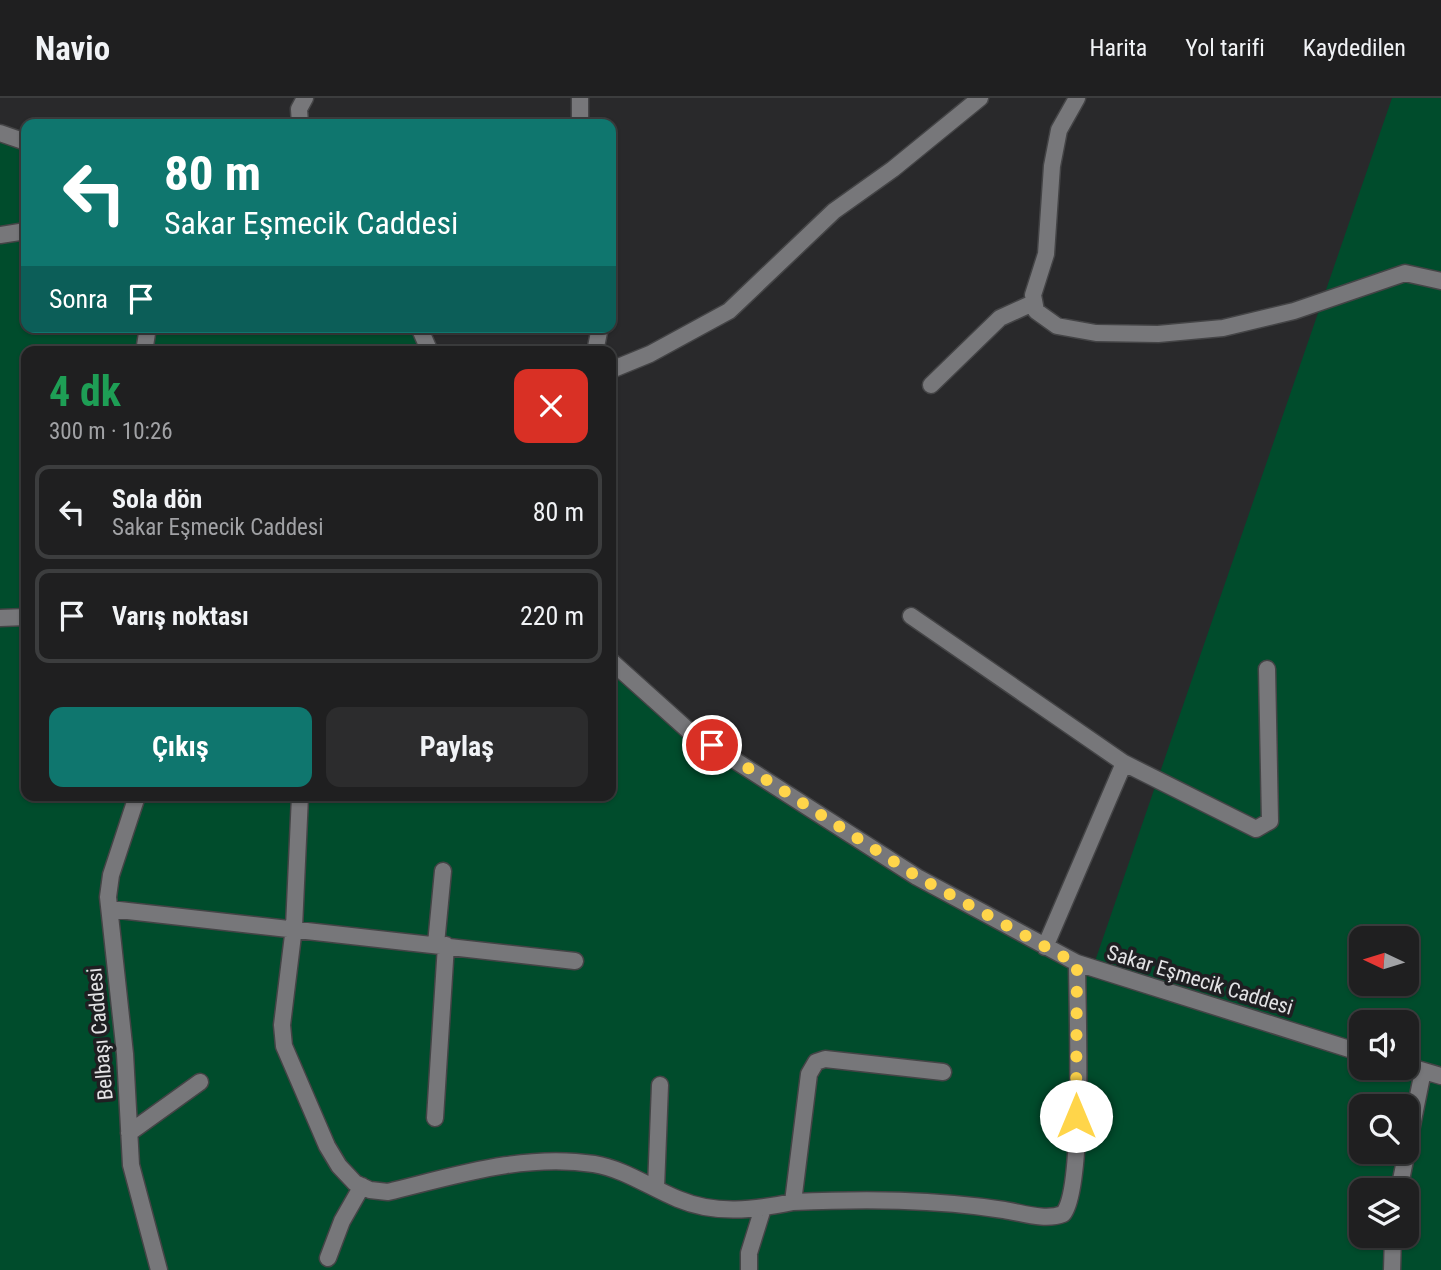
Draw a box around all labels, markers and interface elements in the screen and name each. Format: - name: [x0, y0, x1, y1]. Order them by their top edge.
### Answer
- text: Navio: [35, 29, 110, 68]
- text: Harita: [1090, 34, 1147, 62]
- text: Yol tarifi: [1185, 34, 1265, 62]
- text: Kaydedilen: [1303, 34, 1406, 62]
- text: 80 m: [164, 145, 261, 202]
- icon: left: [49, 147, 140, 238]
- text: Sakar Eşmecik Caddesi: [164, 204, 458, 242]
- icon: arrive: [122, 280, 160, 318]
- text: Sonra: [49, 284, 108, 314]
- text: 4 dk: [49, 367, 121, 416]
- button: close: [514, 369, 588, 443]
- text: 300 m · 10:26: [49, 418, 173, 445]
- text: Sola dön: [112, 484, 202, 514]
- icon: left: [53, 493, 91, 531]
- text: 80 m: [533, 497, 584, 527]
- text: Sakar Eşmecik Caddesi: [112, 514, 324, 541]
- icon: arrive: [53, 597, 91, 635]
- text: Varış noktası: [112, 601, 249, 631]
- text: 220 m: [520, 601, 584, 631]
- button: Çıkış: [49, 707, 312, 787]
- button: Paylaş: [326, 707, 588, 787]
- pin: [682, 715, 742, 775]
- icon: arrive: [693, 726, 731, 764]
- north arrow: [1349, 926, 1419, 996]
- map controls: [1349, 926, 1419, 1248]
- street label: Sakar Eşmecik Caddesi: [1104, 940, 1296, 1020]
- street label: Belbaşı Caddesi: [82, 967, 118, 1101]
- button: sound: [1349, 1010, 1419, 1080]
- position arrow: [1039, 1079, 1113, 1153]
- button: search: [1349, 1094, 1419, 1164]
- button: layers: [1349, 1178, 1419, 1248]

